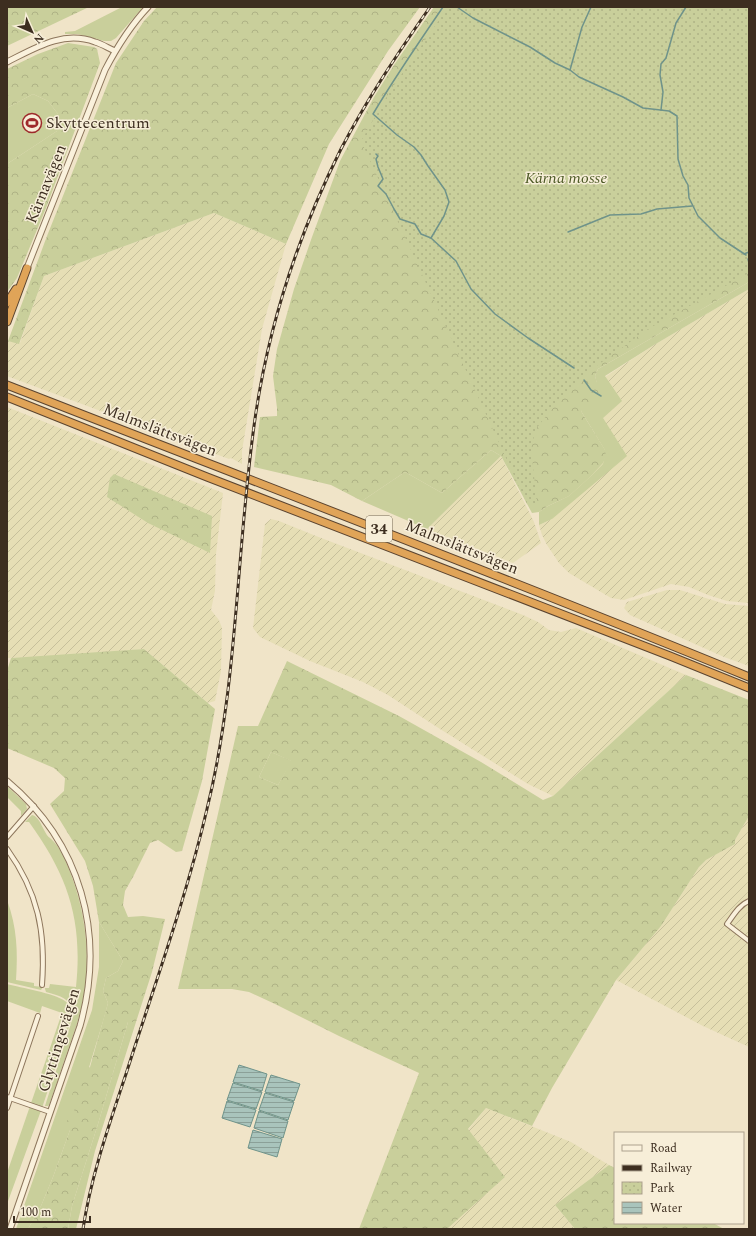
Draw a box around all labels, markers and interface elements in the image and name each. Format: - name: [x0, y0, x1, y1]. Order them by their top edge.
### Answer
- north arrow: [12, 12, 52, 52]
- text: N: [30, 30, 48, 48]
- place label: Skyttecentrum: [46, 111, 150, 135]
- sports icon: Skyttecentrum: [21, 112, 43, 134]
- street label: Kärnavägen: [19, 141, 73, 227]
- park label: Kärna mosse: [525, 166, 607, 190]
- street label: Malmslättsvägen: [100, 397, 220, 463]
- street label: Malmslättsvägen: [402, 513, 522, 581]
- road number: 34: [366, 516, 392, 542]
- street label: Glyttingevägen: [32, 985, 86, 1095]
- legend: [614, 1132, 744, 1224]
- text: Road: [650, 1139, 677, 1158]
- text: Railway: [650, 1159, 693, 1178]
- text: Park: [650, 1179, 675, 1198]
- scale bar: [14, 1198, 90, 1224]
- text: Water: [650, 1199, 682, 1218]
- text: 100 m: [20, 1203, 51, 1222]

